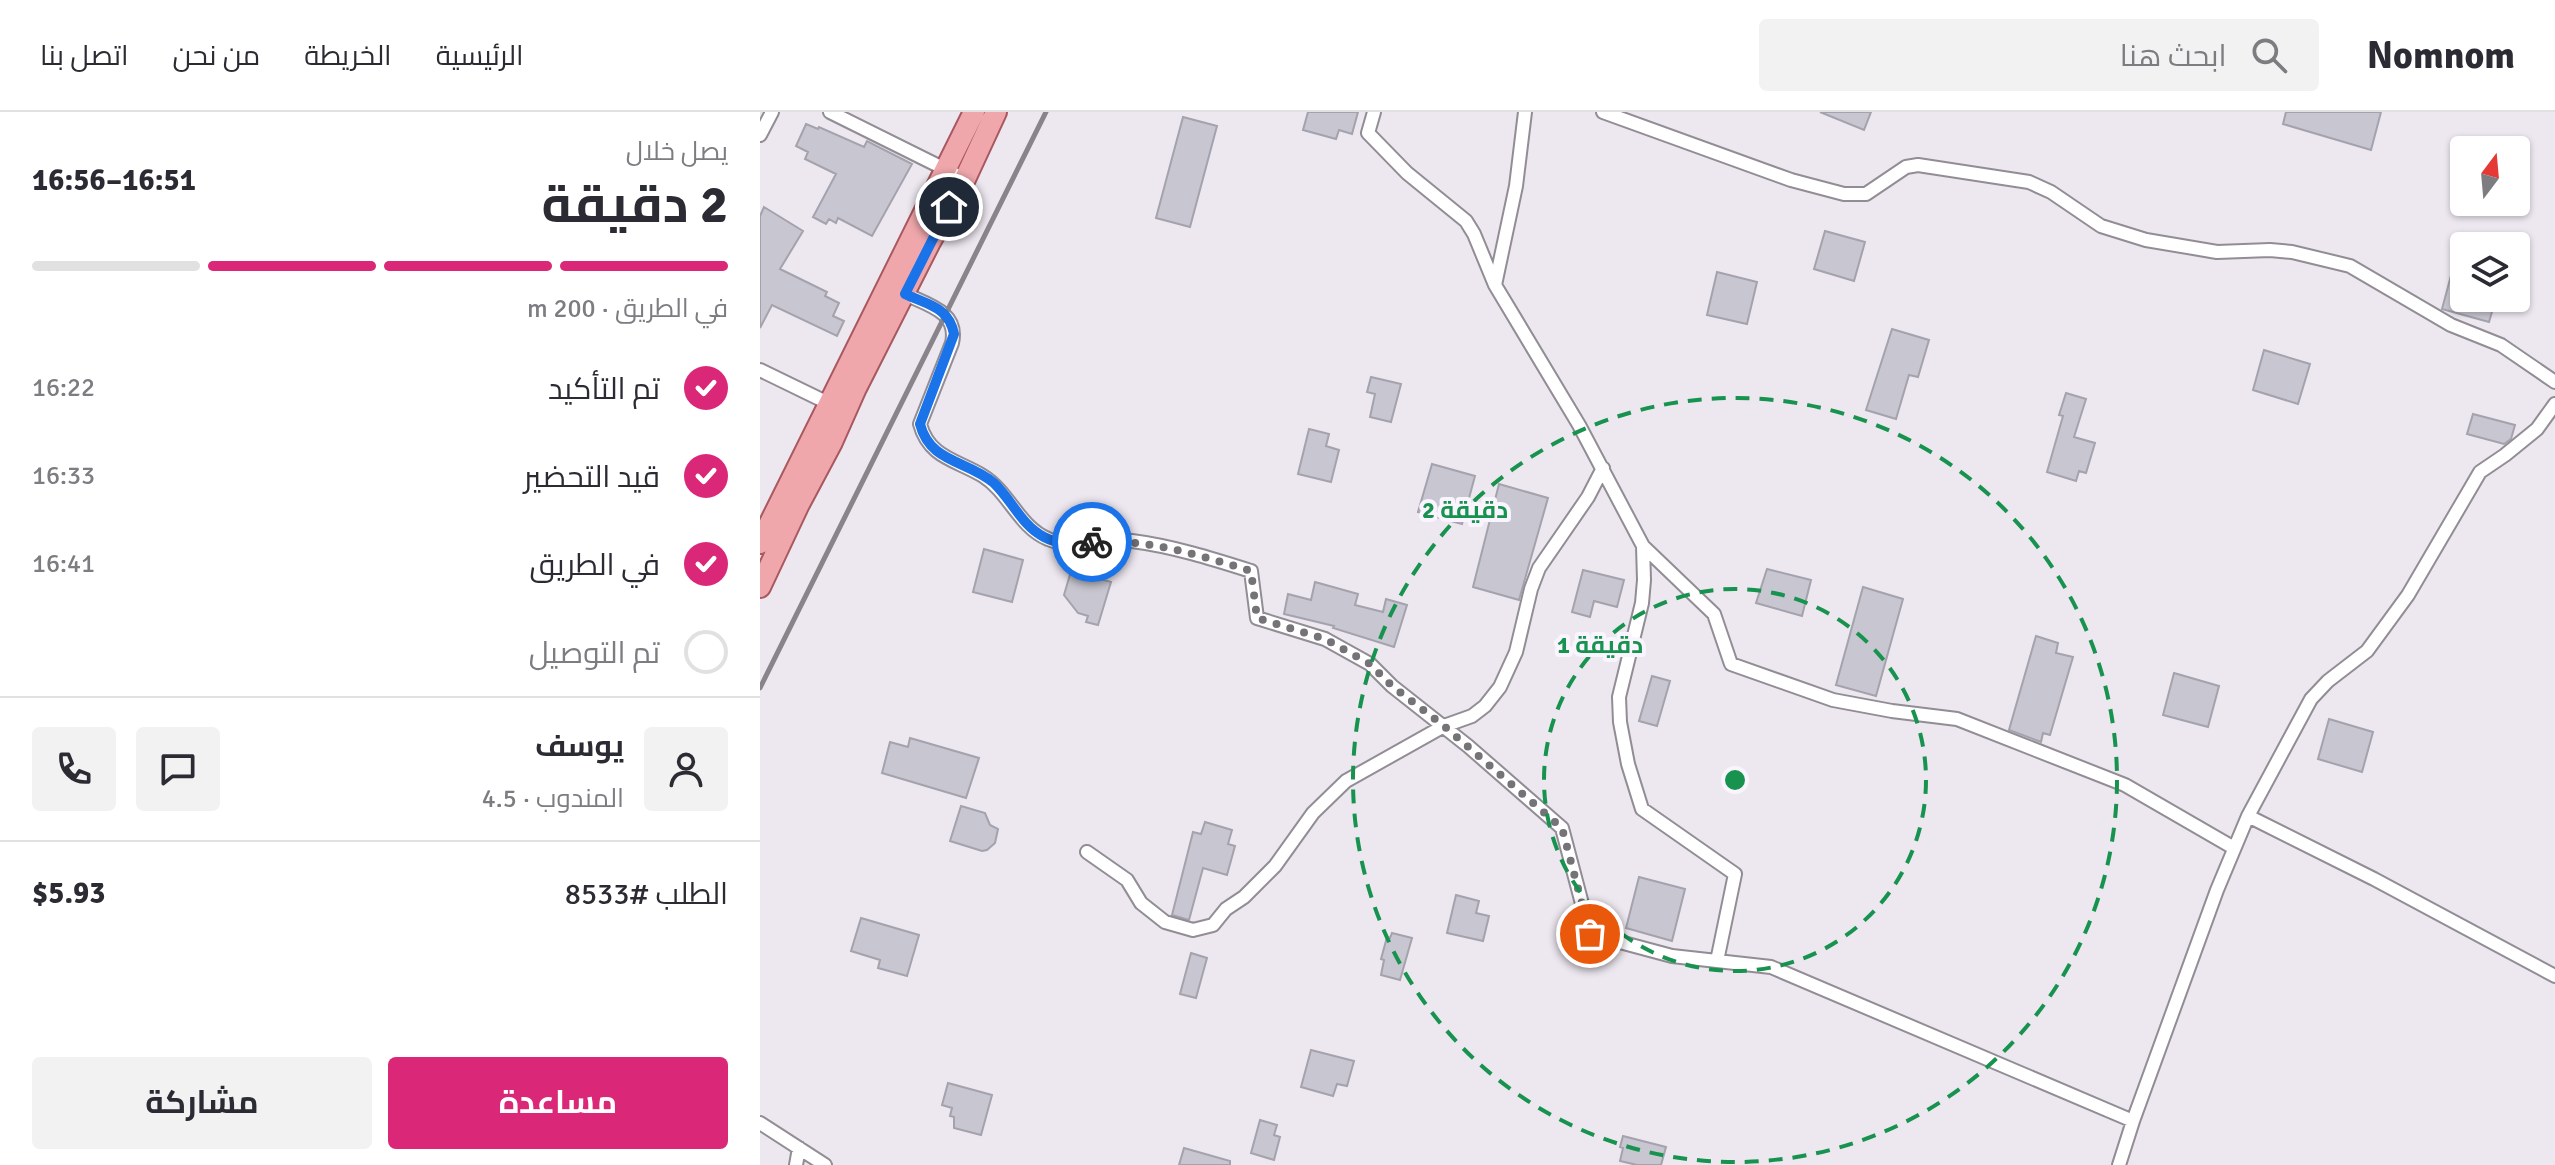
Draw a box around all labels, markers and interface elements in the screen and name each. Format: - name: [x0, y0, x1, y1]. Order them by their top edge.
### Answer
- search box: [1759, 19, 2319, 91]
- text: Nomnom: [2367, 32, 2515, 79]
- icon: search: [2247, 33, 2291, 77]
- text: ابحث هنا: [2120, 38, 2227, 75]
- text: اتصل بنا: [40, 39, 129, 73]
- text: من نحن: [173, 39, 260, 73]
- text: الخريطة: [304, 39, 392, 73]
- text: الرئيسية: [436, 39, 523, 73]
- text: يصل خلال: [626, 136, 728, 168]
- north arrow: [2450, 136, 2530, 216]
- map controls: [2450, 136, 2530, 312]
- text: 16:51–16:56: [32, 162, 196, 199]
- text: 2 دقيقة: [541, 173, 728, 237]
- pin: [915, 173, 983, 241]
- icon: home: [927, 185, 971, 229]
- button: layers: [2450, 232, 2530, 312]
- text: في الطريق · 200 m: [527, 293, 728, 325]
- icon: check: [684, 366, 728, 410]
- text: تم التأكيد: [548, 371, 660, 408]
- text: 16:22: [32, 372, 95, 404]
- icon: check: [684, 454, 728, 498]
- text: قيد التحضير: [524, 459, 660, 496]
- text: 16:33: [32, 460, 95, 492]
- text: 2 دقيقة: [1422, 495, 1508, 525]
- courier: [1052, 502, 1132, 582]
- icon: bike: [1070, 520, 1114, 564]
- icon: check: [684, 542, 728, 586]
- text: في الطريق: [530, 547, 660, 584]
- text: 16:41: [32, 548, 95, 580]
- text: 1 دقيقة: [1557, 630, 1643, 660]
- text: تم التوصيل: [529, 635, 660, 672]
- button: phone: [32, 727, 116, 811]
- button: chat: [136, 727, 220, 811]
- button: person: [644, 727, 728, 811]
- text: يوسف: [535, 728, 624, 765]
- centre of rings: [1721, 766, 1749, 794]
- text: المندوب · 4.5: [482, 783, 624, 815]
- text: $5.93: [32, 875, 105, 912]
- text: الطلب #8533: [565, 876, 728, 913]
- pin: [1556, 900, 1624, 968]
- icon: bag: [1568, 912, 1612, 956]
- button: مشاركة: [32, 1057, 372, 1149]
- button: مساعدة: [388, 1057, 728, 1149]

